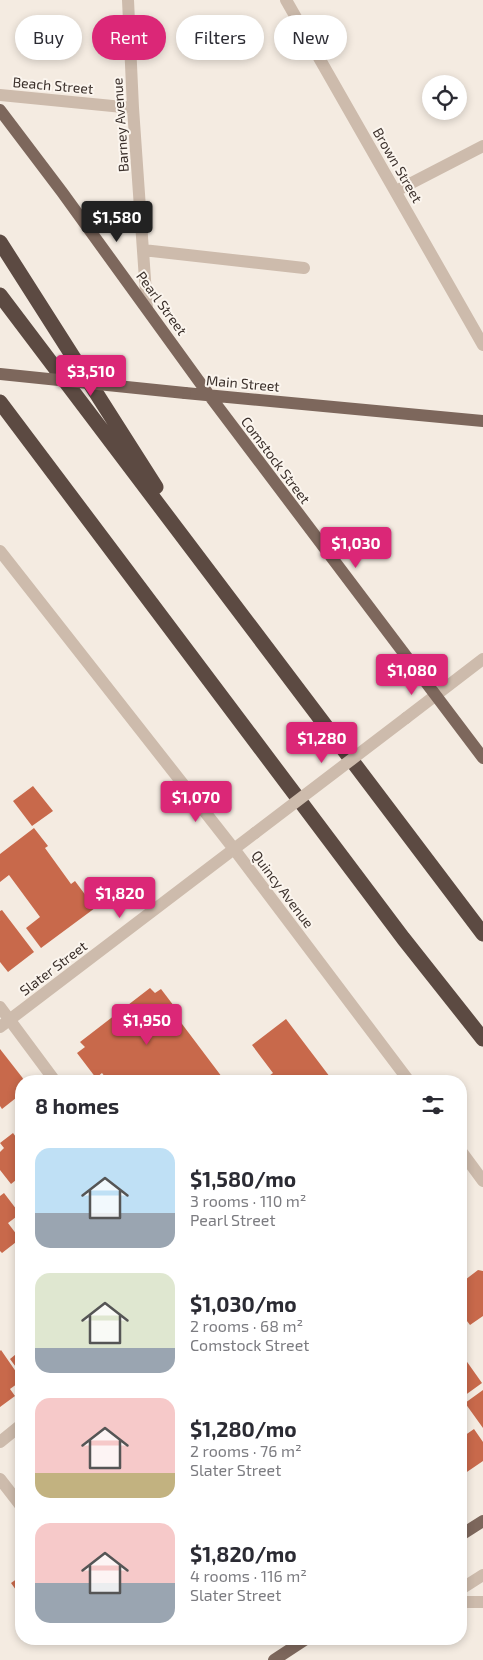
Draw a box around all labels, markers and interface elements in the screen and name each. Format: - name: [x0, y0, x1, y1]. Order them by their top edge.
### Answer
- chip: Buy: [15, 15, 82, 60]
- chip: Rent: [92, 15, 166, 60]
- chip: Filters: [176, 15, 264, 60]
- chip: New: [274, 15, 347, 60]
- street label: Beach Street: [12, 73, 94, 97]
- map controls: [422, 75, 467, 120]
- button: locate: [422, 75, 467, 120]
- street label: Barney Avenue: [108, 77, 132, 173]
- street label: Brown Street: [370, 124, 426, 206]
- pin: $1,580: [76, 200, 158, 243]
- text: $1,580: [93, 207, 141, 226]
- street label: Pearl Street: [133, 268, 191, 338]
- pin: $3,510: [50, 354, 132, 397]
- text: $3,510: [67, 361, 115, 380]
- street label: Main Street: [206, 371, 280, 395]
- street label: Comstock Street: [238, 413, 314, 507]
- pin: $1,030: [315, 526, 397, 569]
- text: $1,030: [331, 533, 381, 552]
- pin: $1,080: [371, 654, 453, 696]
- text: $1,080: [387, 660, 437, 679]
- pin: $1,280: [281, 722, 363, 764]
- text: $1,280: [297, 728, 347, 747]
- pin: $1,070: [155, 780, 237, 823]
- text: $1,070: [172, 787, 220, 806]
- street label: Quincy Avenue: [248, 847, 318, 931]
- pin: $1,820: [79, 876, 161, 919]
- text: $1,820: [95, 883, 145, 902]
- street label: Slater Street: [16, 937, 90, 999]
- pin: $1,950: [106, 1004, 188, 1046]
- text: $1,950: [123, 1010, 171, 1029]
- icon: filters: [419, 1091, 447, 1119]
- text: 8 homes: [35, 1093, 119, 1118]
- text: $1,580/mo: [190, 1166, 296, 1191]
- icon: home: [75, 1168, 135, 1228]
- text: 3 rooms · 110 m²: [190, 1191, 307, 1210]
- text: Pearl Street: [190, 1210, 276, 1229]
- text: $1,030/mo: [190, 1291, 297, 1316]
- icon: home: [75, 1293, 135, 1353]
- text: 2 rooms · 68 m²: [190, 1316, 303, 1335]
- text: Comstock Street: [190, 1335, 309, 1354]
- text: $1,280/mo: [190, 1416, 297, 1441]
- icon: home: [75, 1418, 135, 1478]
- text: 2 rooms · 76 m²: [190, 1441, 302, 1460]
- text: Slater Street: [190, 1460, 281, 1479]
- text: $1,820/mo: [190, 1541, 297, 1566]
- icon: home: [75, 1543, 135, 1603]
- text: 4 rooms · 116 m²: [190, 1566, 307, 1585]
- text: Slater Street: [190, 1585, 281, 1604]

